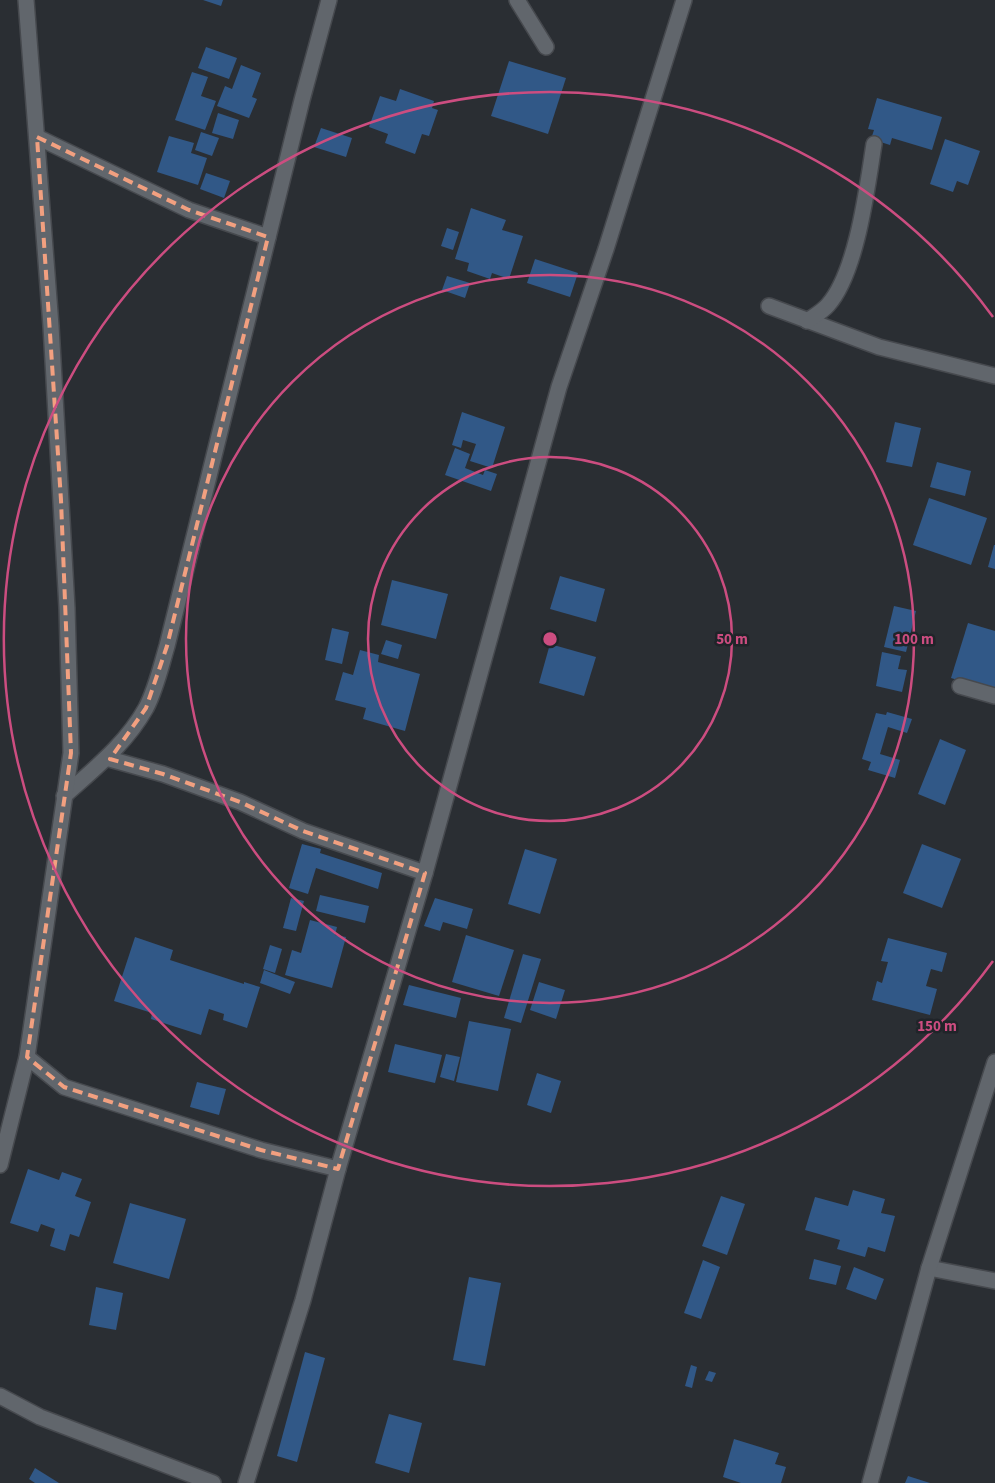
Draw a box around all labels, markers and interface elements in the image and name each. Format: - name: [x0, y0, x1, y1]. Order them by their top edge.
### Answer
- text: 50 m: [716, 629, 748, 650]
- text: 100 m: [894, 629, 934, 650]
- centre of rings: [541, 630, 559, 648]
- text: 150 m: [917, 1016, 957, 1037]

